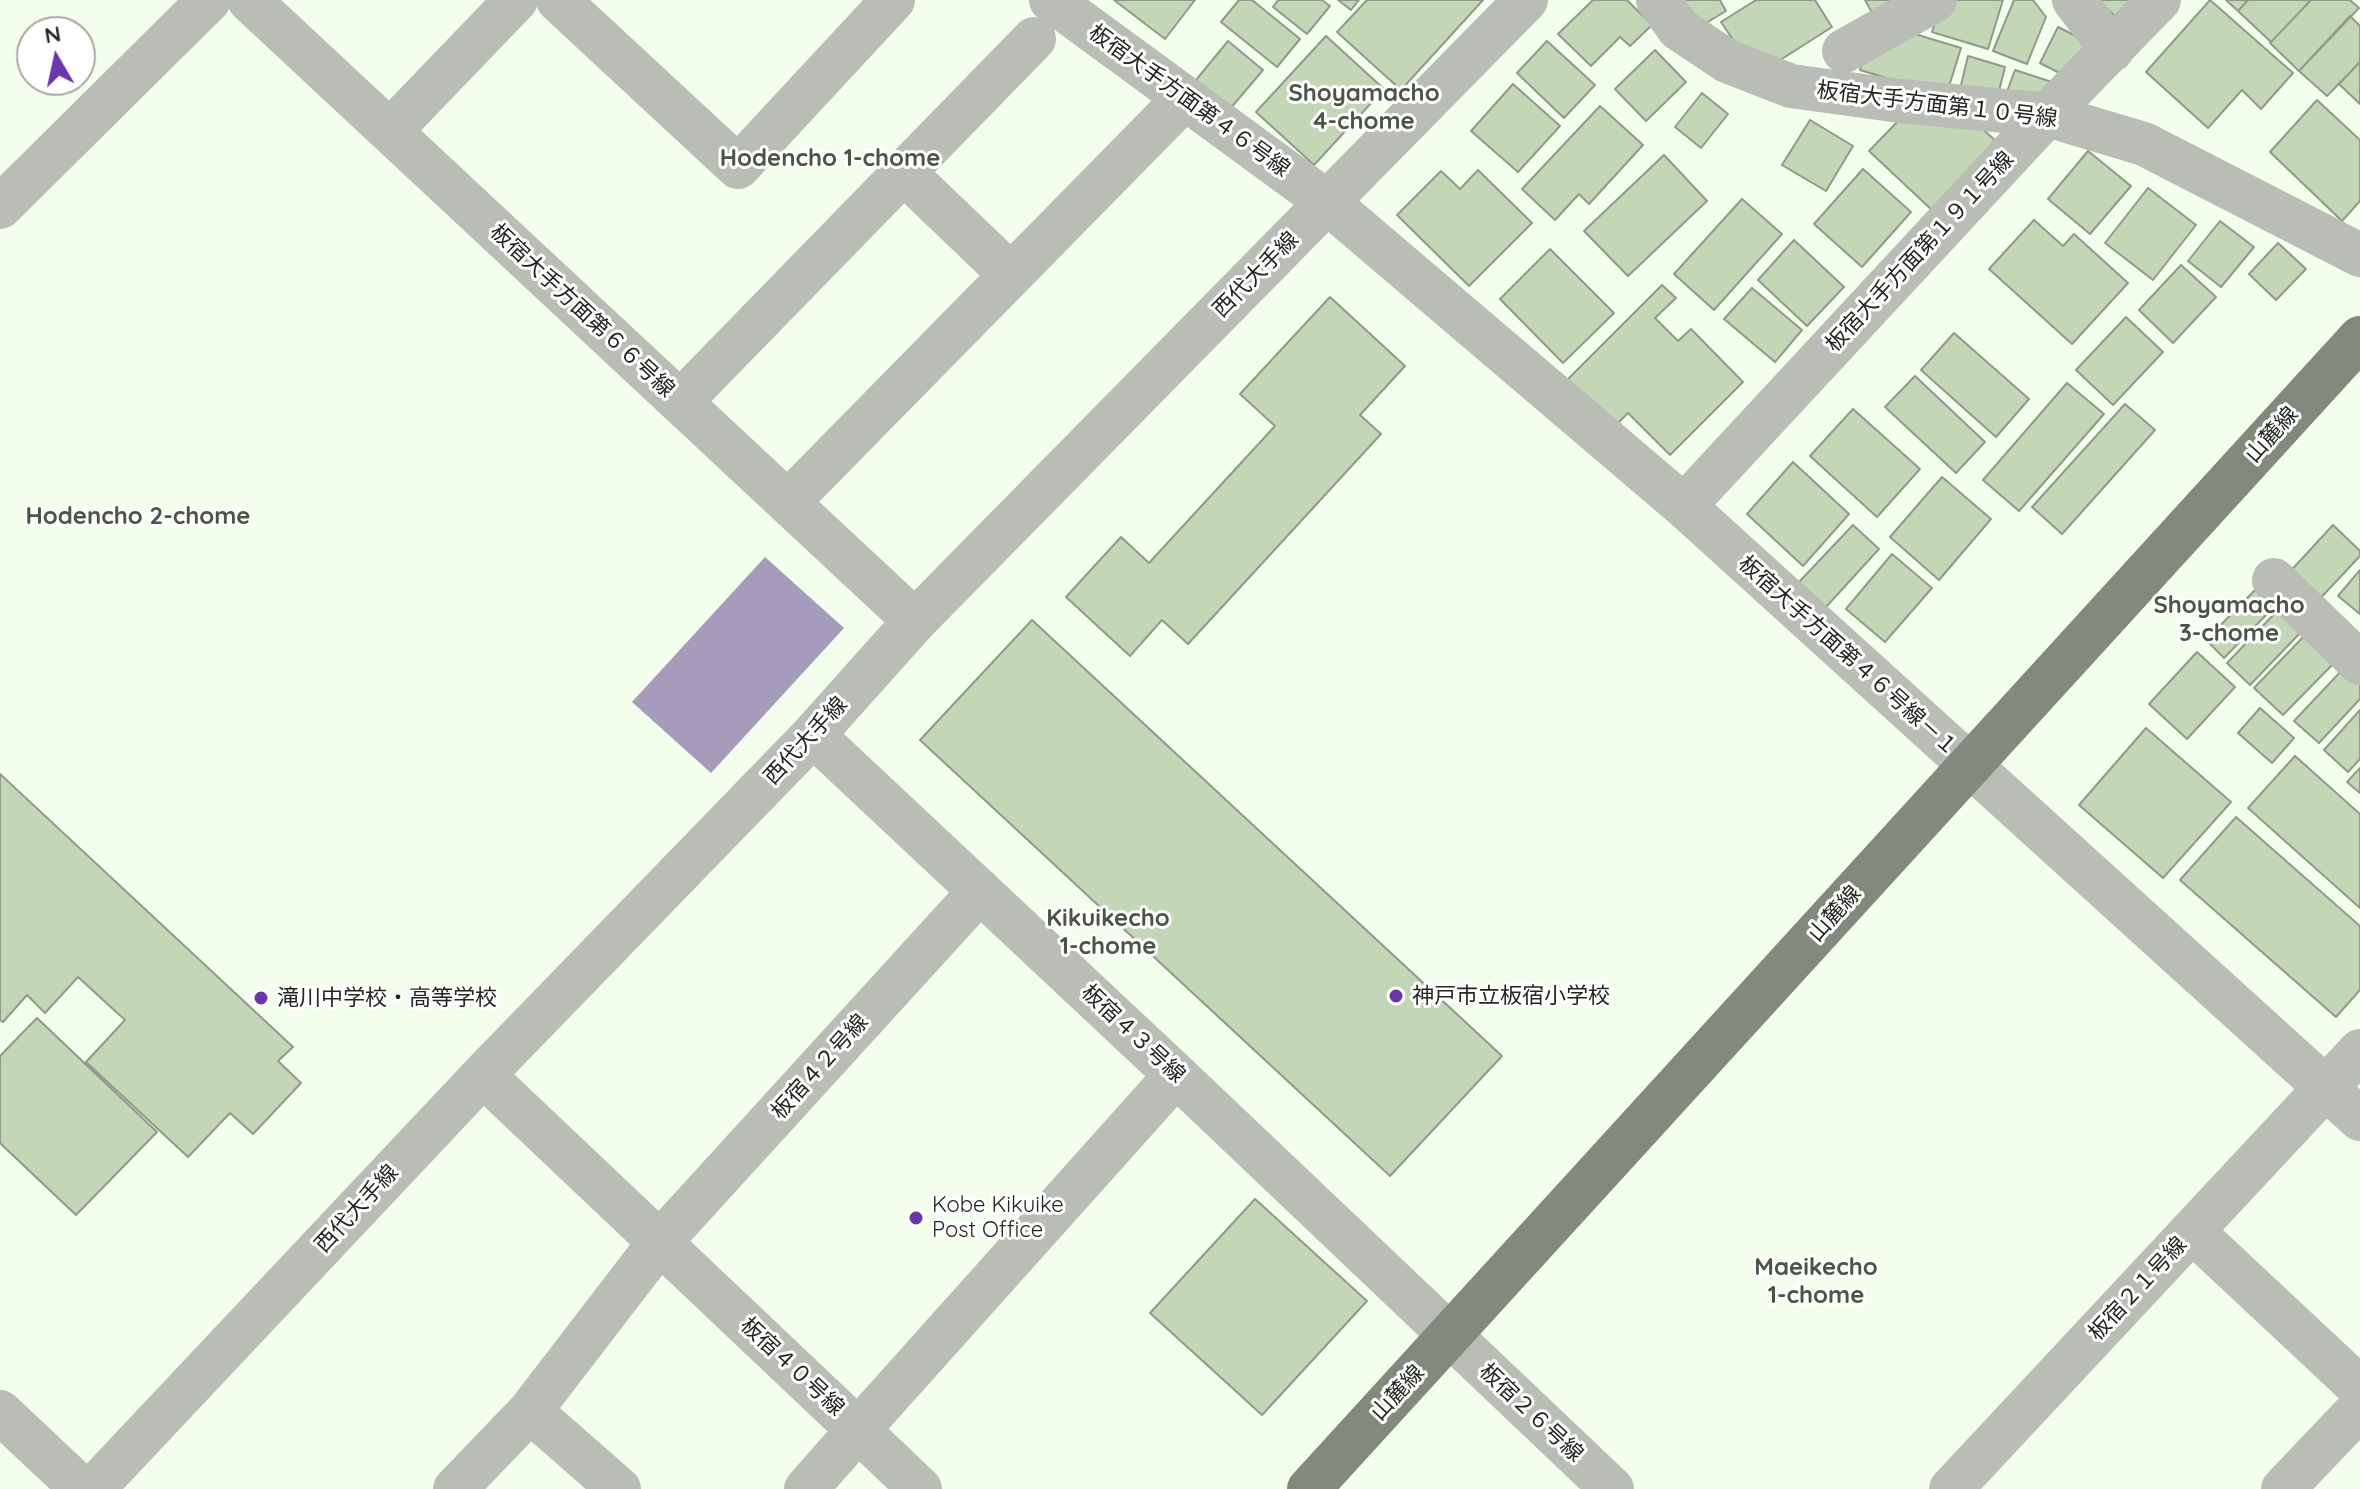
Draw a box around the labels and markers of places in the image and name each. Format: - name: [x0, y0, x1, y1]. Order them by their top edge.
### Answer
- place label: 神戸市立板宿小学校: [1412, 983, 1610, 1009]
- place label: 滝川中学校・高等学校: [277, 985, 497, 1011]
- marker: 神戸市立板宿小学校: [1387, 987, 1405, 1005]
- marker: 滝川中学校・高等学校: [252, 989, 270, 1007]
- place label: Kobe Kikuike Post Office: [932, 1192, 1064, 1244]
- marker: Kobe Kikuike Post Office: [907, 1209, 925, 1227]

